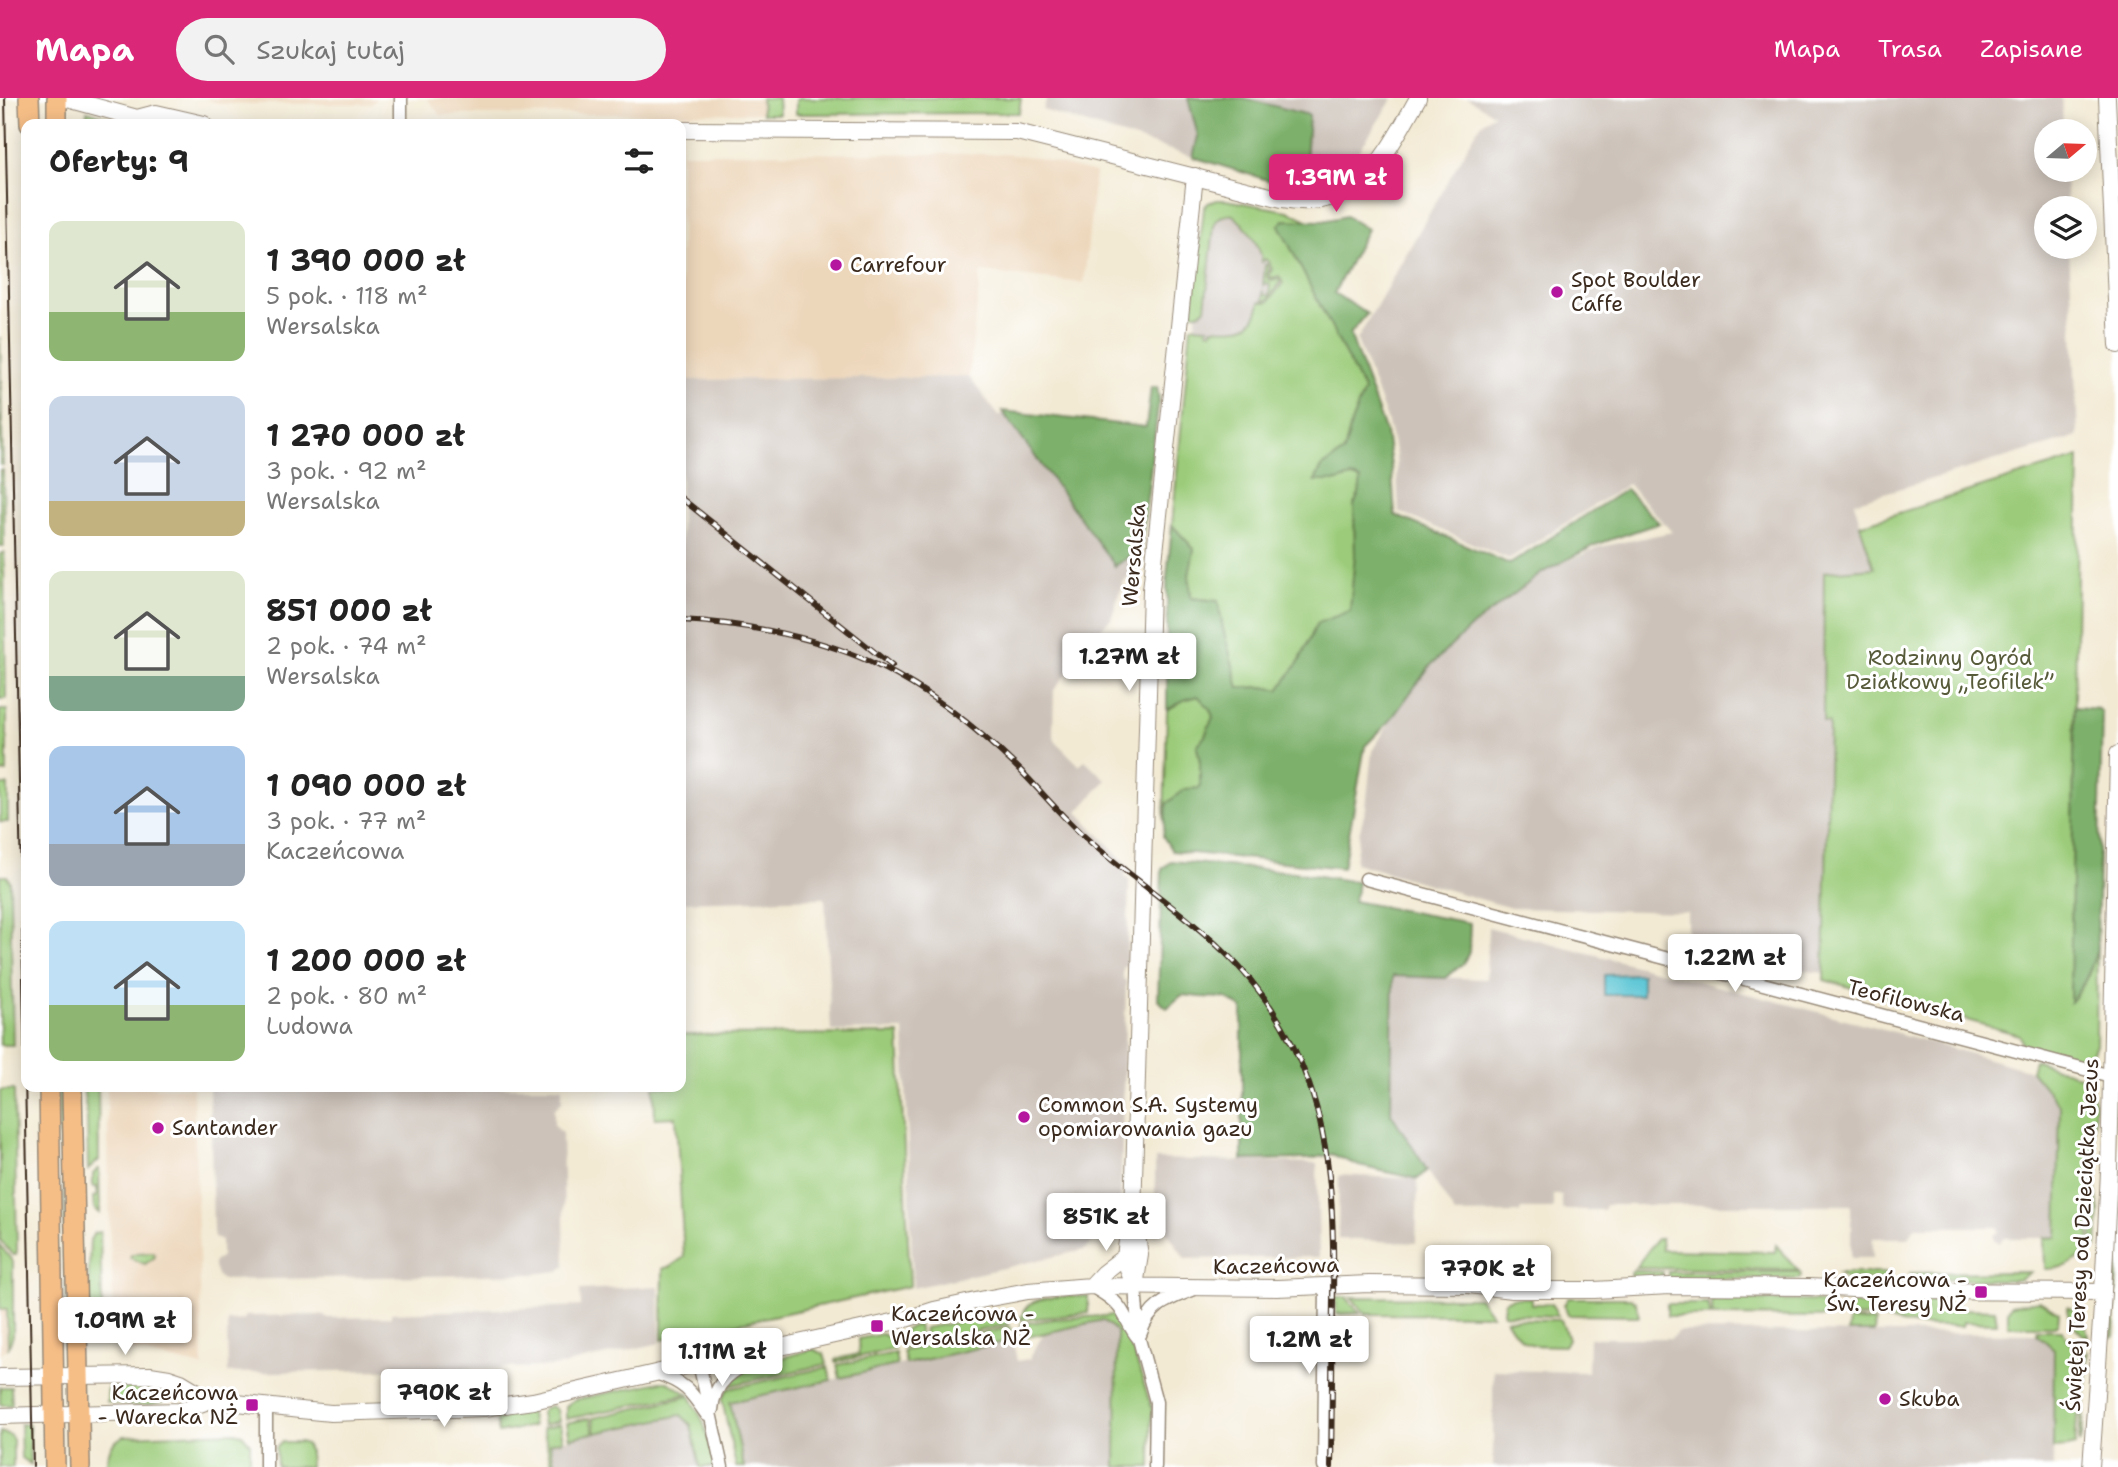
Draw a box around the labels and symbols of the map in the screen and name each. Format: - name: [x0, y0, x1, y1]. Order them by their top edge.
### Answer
- north arrow: [2034, 119, 2096, 182]
- pin: 1.39M zł: [1264, 155, 1408, 214]
- place label: Carrefour: [850, 251, 947, 279]
- marker: Carrefour: [828, 257, 844, 273]
- place label: Spot Boulder Caffe: [1571, 266, 1701, 318]
- marker: Spot Boulder Caffe: [1549, 284, 1565, 300]
- street label: Wersalska: [1116, 502, 1152, 608]
- pin: 1.27M zł: [1057, 634, 1201, 693]
- park label: Rodzinny Ogród Działkowy „Teofilek”: [1846, 644, 2054, 696]
- pin: 1.22M zł: [1663, 934, 1807, 994]
- street label: Teofilowska: [1845, 973, 1967, 1029]
- street label: Świętej Teresy od Dzieciątka Jezus: [2058, 1058, 2105, 1412]
- place label: Common S.A. Systemy opomiarowania gazu: [1038, 1091, 1258, 1143]
- marker: Common S.A. Systemy opomiarowania gazu: [1016, 1109, 1032, 1125]
- place label: Santander: [172, 1114, 278, 1142]
- marker: Santander: [150, 1120, 166, 1136]
- pin: 851K zł: [1041, 1194, 1171, 1253]
- pin: 770K zł: [1423, 1246, 1553, 1305]
- street label: Kaczeńcowa: [1213, 1251, 1339, 1281]
- place label: Kaczeńcowa - Św. Teresy NŻ: [1823, 1266, 1967, 1318]
- marker: Kaczeńcowa - Św. Teresy NŻ: [1973, 1284, 1989, 1300]
- pin: 1.09M zł: [53, 1298, 197, 1357]
- place label: Kaczeńcowa - Wersalska NŻ: [891, 1300, 1035, 1352]
- pin: 1.2M zł: [1244, 1316, 1374, 1376]
- marker: Kaczeńcowa - Wersalska NŻ: [869, 1318, 885, 1334]
- pin: 1.11M zł: [650, 1328, 794, 1388]
- pin: 790K zł: [379, 1370, 509, 1429]
- place label: Kaczeńcowa - Warecka NŻ: [98, 1379, 238, 1431]
- place label: Skuba: [1899, 1385, 1959, 1413]
- marker: Skuba: [1877, 1391, 1893, 1407]
- marker: Kaczeńcowa - Warecka NŻ: [244, 1397, 260, 1413]

